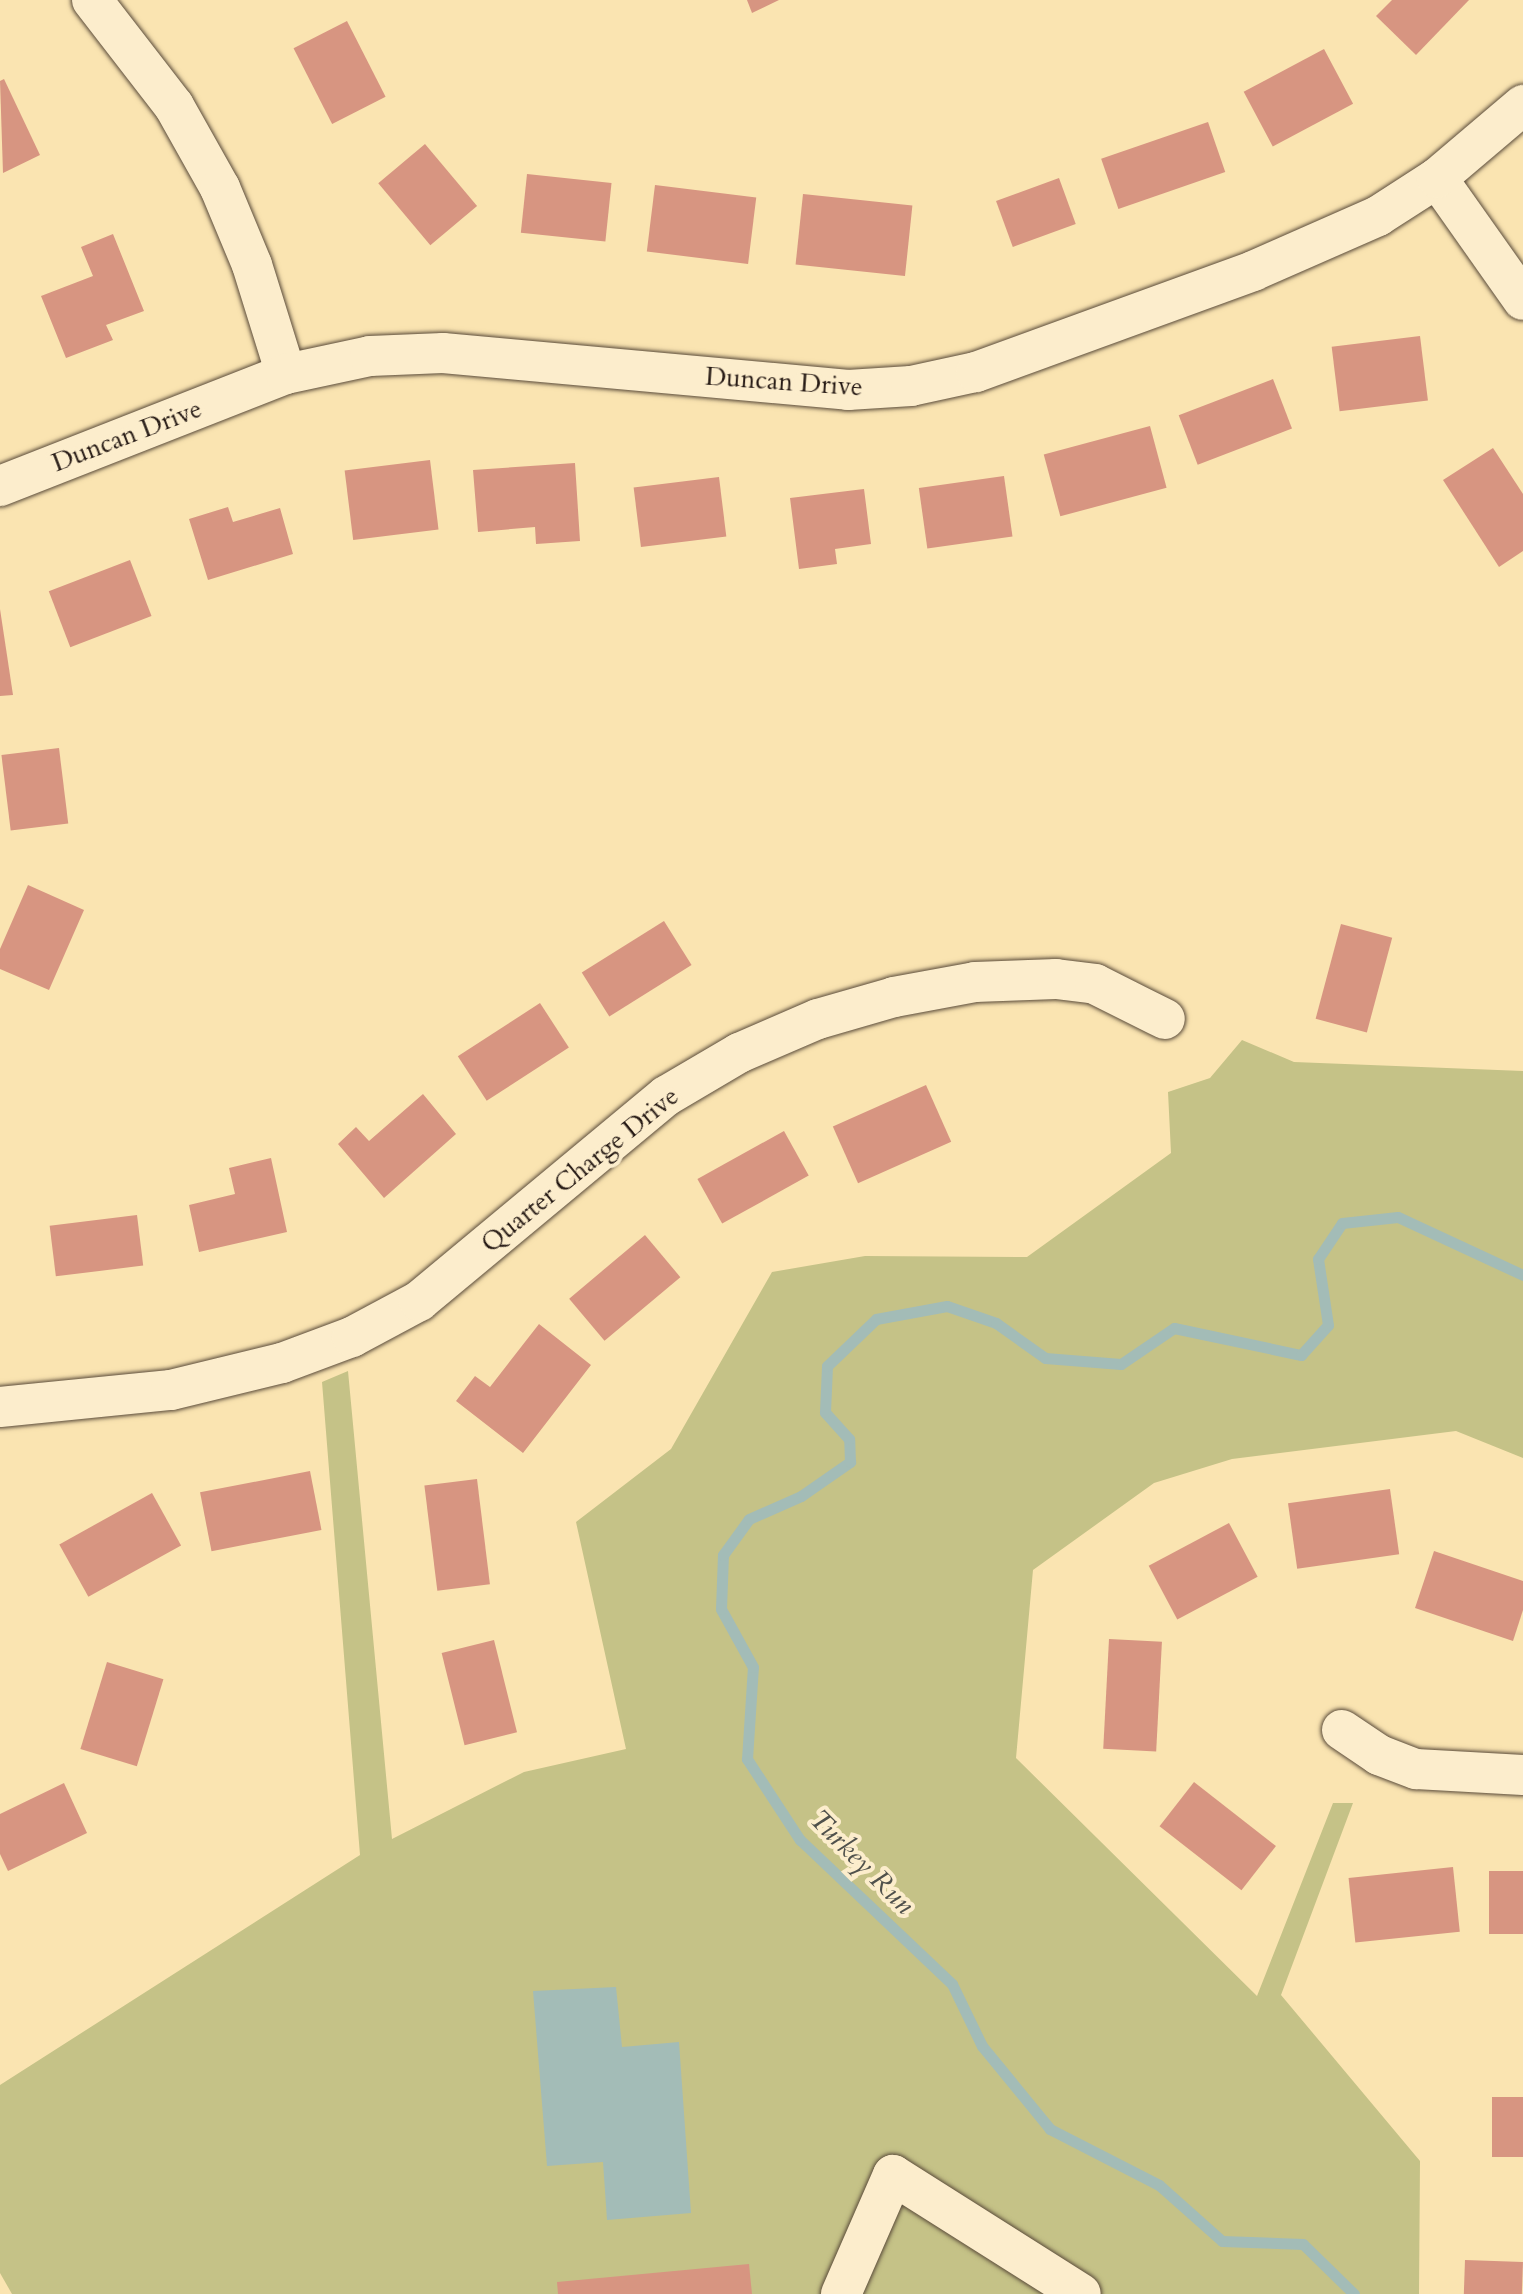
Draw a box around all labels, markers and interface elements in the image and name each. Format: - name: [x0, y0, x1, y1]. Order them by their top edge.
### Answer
- street label: Duncan Drive: [704, 361, 864, 403]
- street label: Duncan Drive: [48, 393, 206, 479]
- street label: Quarter Charge Drive: [475, 1081, 685, 1259]
- water label: Turkey Run: [803, 1803, 921, 1921]

